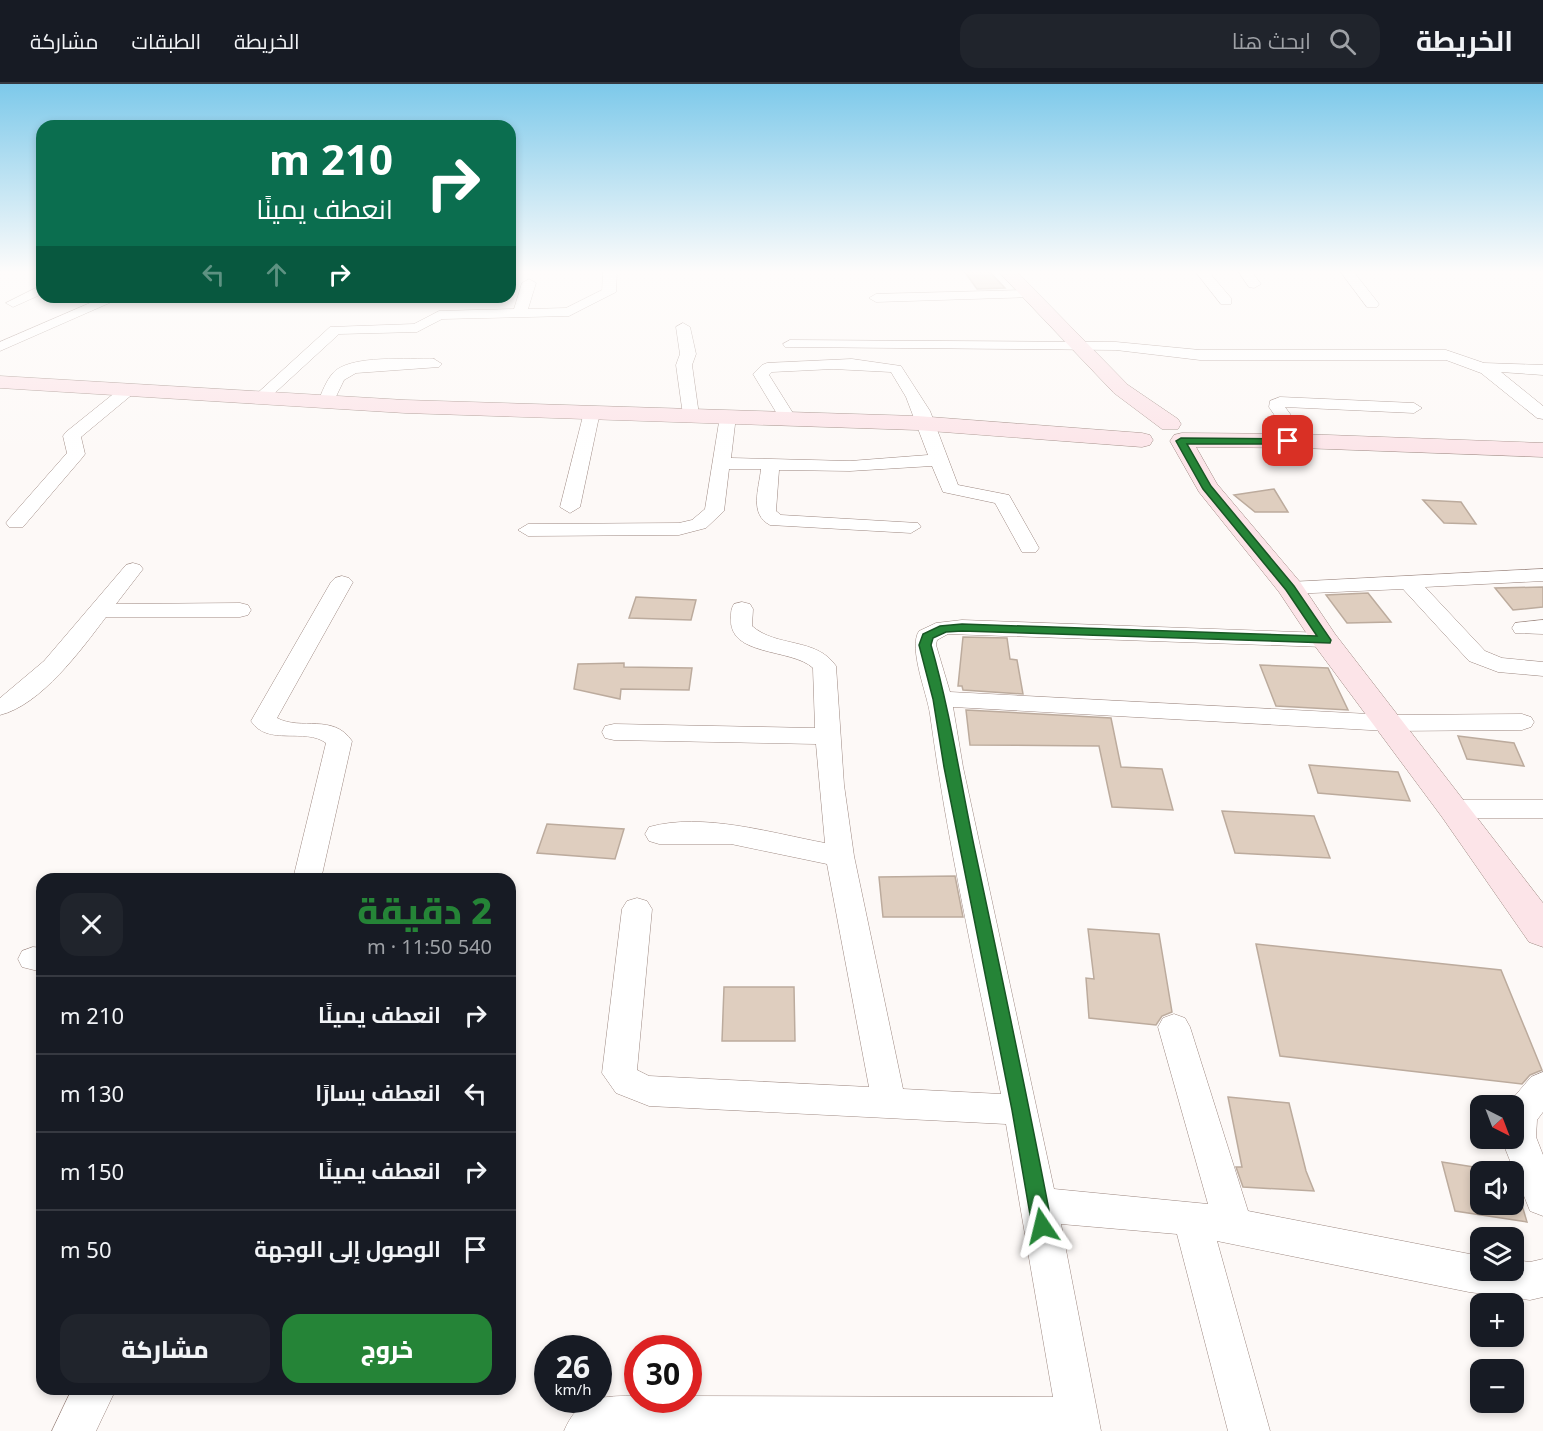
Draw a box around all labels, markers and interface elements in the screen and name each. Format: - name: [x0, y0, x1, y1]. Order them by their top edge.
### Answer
- search box: [960, 14, 1380, 68]
- text: الخريطة: [1416, 21, 1513, 59]
- text: ابحث هنا: [1232, 25, 1311, 55]
- icon: search: [1326, 25, 1359, 58]
- text: مشاركة: [30, 27, 99, 55]
- text: الطبقات: [132, 27, 201, 55]
- text: الخريطة: [234, 27, 300, 55]
- text: 210 m: [269, 130, 393, 187]
- icon: right: [414, 144, 492, 222]
- text: انعطف يمينًا: [256, 190, 393, 227]
- icon: left: [197, 258, 230, 291]
- icon: ahead: [260, 258, 293, 291]
- icon: right: [323, 258, 356, 291]
- pin: [1262, 415, 1313, 466]
- icon: arrive: [1271, 424, 1304, 457]
- text: 2 دقيقة: [357, 886, 492, 935]
- button: close: [60, 893, 123, 956]
- text: 540 m · 11:50: [367, 933, 492, 960]
- text: انعطف يمينًا: [318, 999, 441, 1029]
- icon: right: [459, 999, 492, 1032]
- text: 210 m: [60, 1000, 124, 1030]
- text: انعطف يسارًا: [315, 1077, 441, 1107]
- icon: left: [459, 1077, 492, 1110]
- text: 130 m: [60, 1078, 124, 1108]
- north arrow: [1470, 1095, 1524, 1149]
- map controls: [1470, 1095, 1524, 1413]
- text: انعطف يمينًا: [318, 1155, 441, 1185]
- icon: right: [459, 1155, 492, 1188]
- text: 150 m: [60, 1156, 124, 1186]
- button: sound: [1470, 1161, 1524, 1215]
- position arrow: [1010, 1194, 1074, 1258]
- button: layers: [1470, 1227, 1524, 1281]
- text: الوصول إلى الوجهة: [254, 1233, 441, 1263]
- icon: arrive: [459, 1233, 492, 1266]
- text: 50 m: [60, 1234, 111, 1264]
- button: +: [1470, 1293, 1524, 1347]
- button: مشاركة: [60, 1314, 270, 1383]
- button: خروج: [282, 1314, 492, 1383]
- speed limit sign: 30: [624, 1335, 702, 1413]
- text: 26: [556, 1346, 590, 1387]
- button: −: [1470, 1359, 1524, 1413]
- text: km/h: [555, 1379, 591, 1399]

